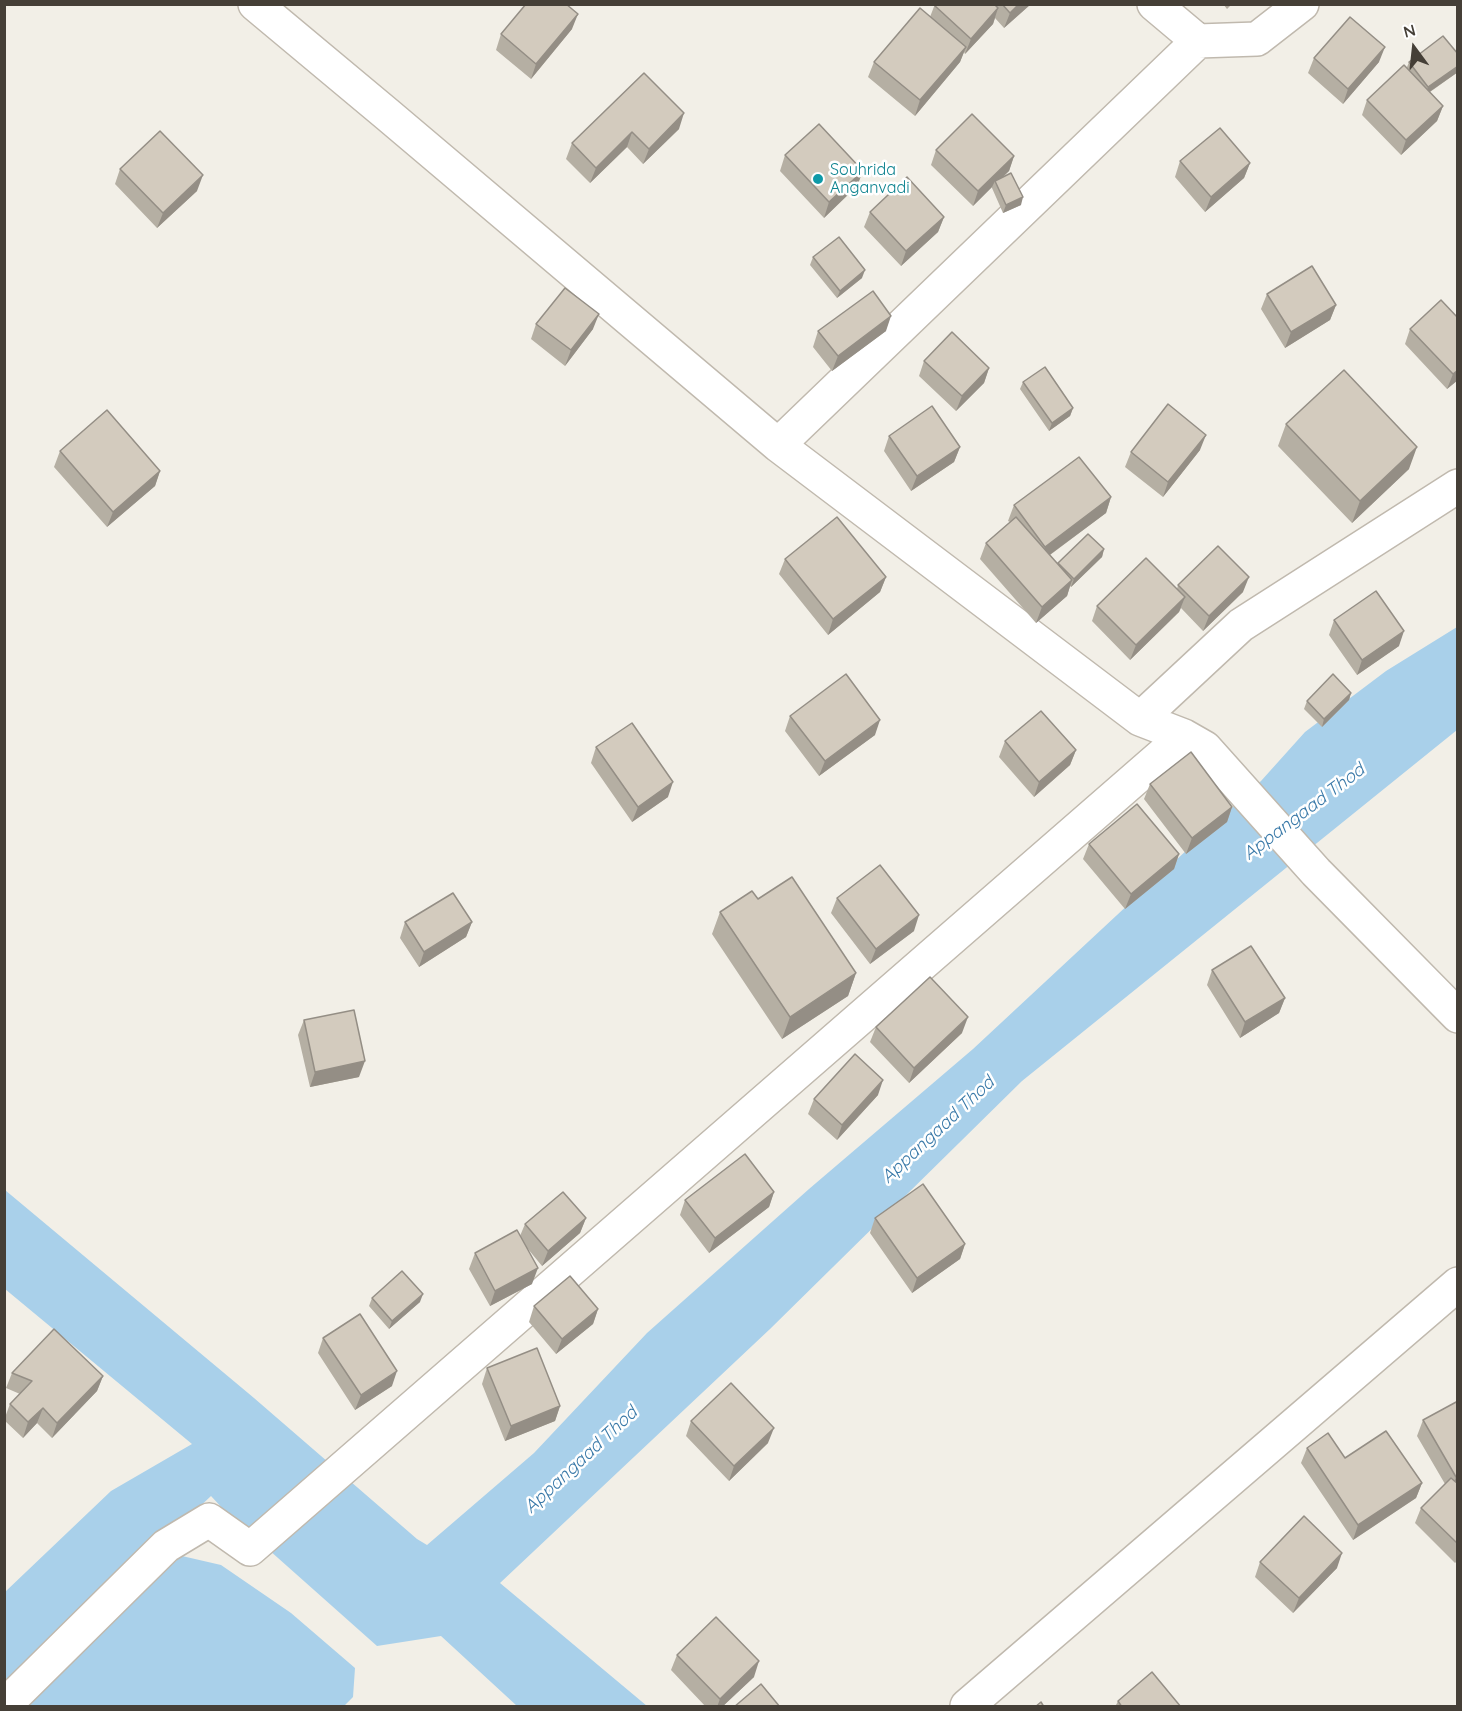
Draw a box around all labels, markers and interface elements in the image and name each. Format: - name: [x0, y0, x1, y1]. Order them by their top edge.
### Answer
- north arrow: [1384, 18, 1444, 78]
- text: N: [1401, 19, 1418, 42]
- place label: Souhrida Anganvadi: [830, 160, 910, 198]
- marker: Souhrida Anganvadi: [811, 172, 825, 186]
- water label: Appangaad Thod: [1239, 759, 1369, 865]
- water label: Appangaad Thod: [877, 1072, 999, 1188]
- water label: Appangaad Thod: [520, 1402, 642, 1518]

